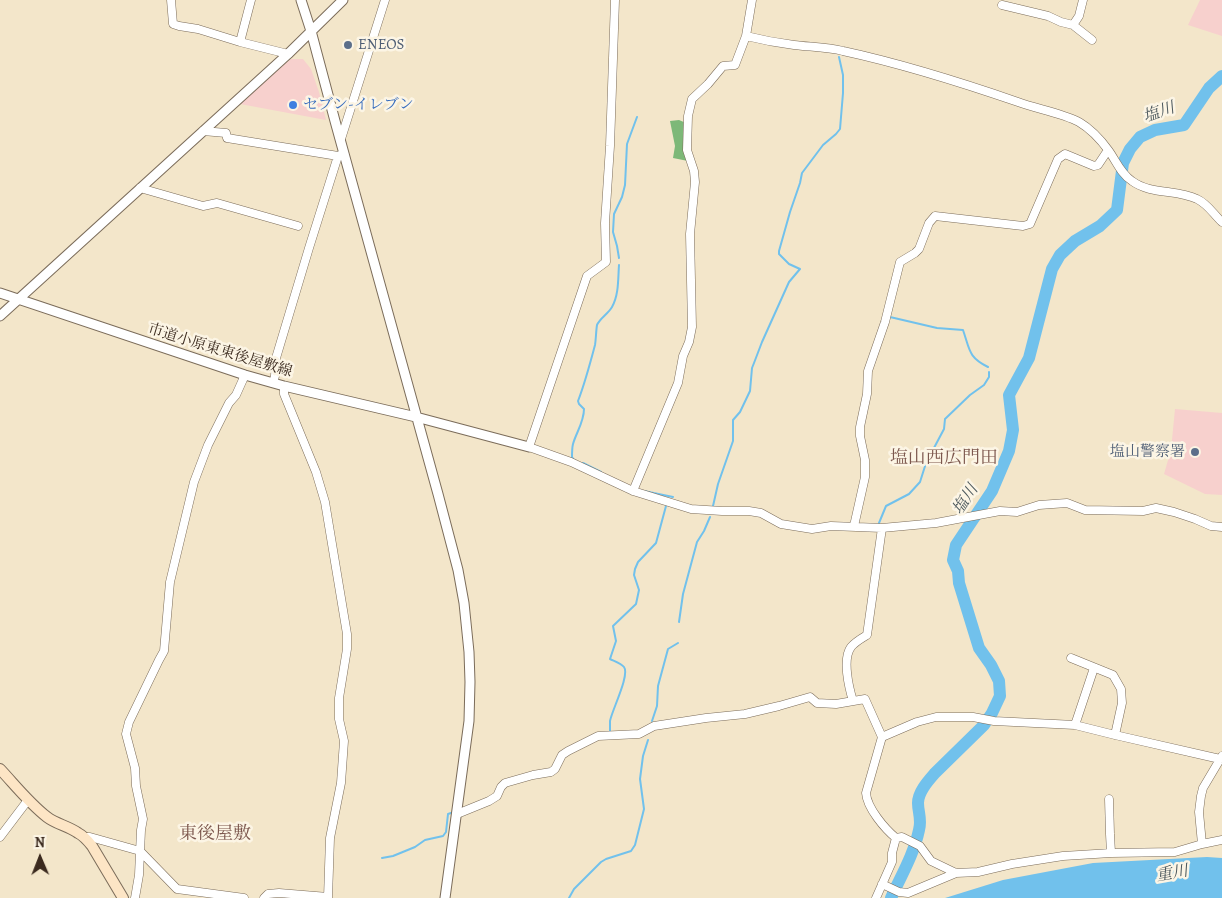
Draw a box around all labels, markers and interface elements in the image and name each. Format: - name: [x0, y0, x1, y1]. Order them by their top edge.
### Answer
- place label: ENEOS: [358, 36, 405, 54]
- marker: ENEOS: [342, 39, 354, 51]
- place label: セブン-イレブン: [303, 96, 414, 114]
- marker: セブン-イレブン: [287, 99, 299, 111]
- water label: 塩川: [1141, 99, 1177, 127]
- street label: 市道小原東東後屋敷線: [146, 320, 294, 382]
- place label: 塩山警察署: [1110, 443, 1185, 461]
- marker: 塩山警察署: [1189, 446, 1201, 458]
- district label: 塩山西広門田: [890, 448, 998, 470]
- water label: 塩川: [949, 481, 983, 519]
- district label: 東後屋敷: [179, 824, 251, 846]
- north arrow: [15, 833, 65, 883]
- text: N: [34, 833, 45, 852]
- water label: 重川: [1155, 862, 1189, 886]

